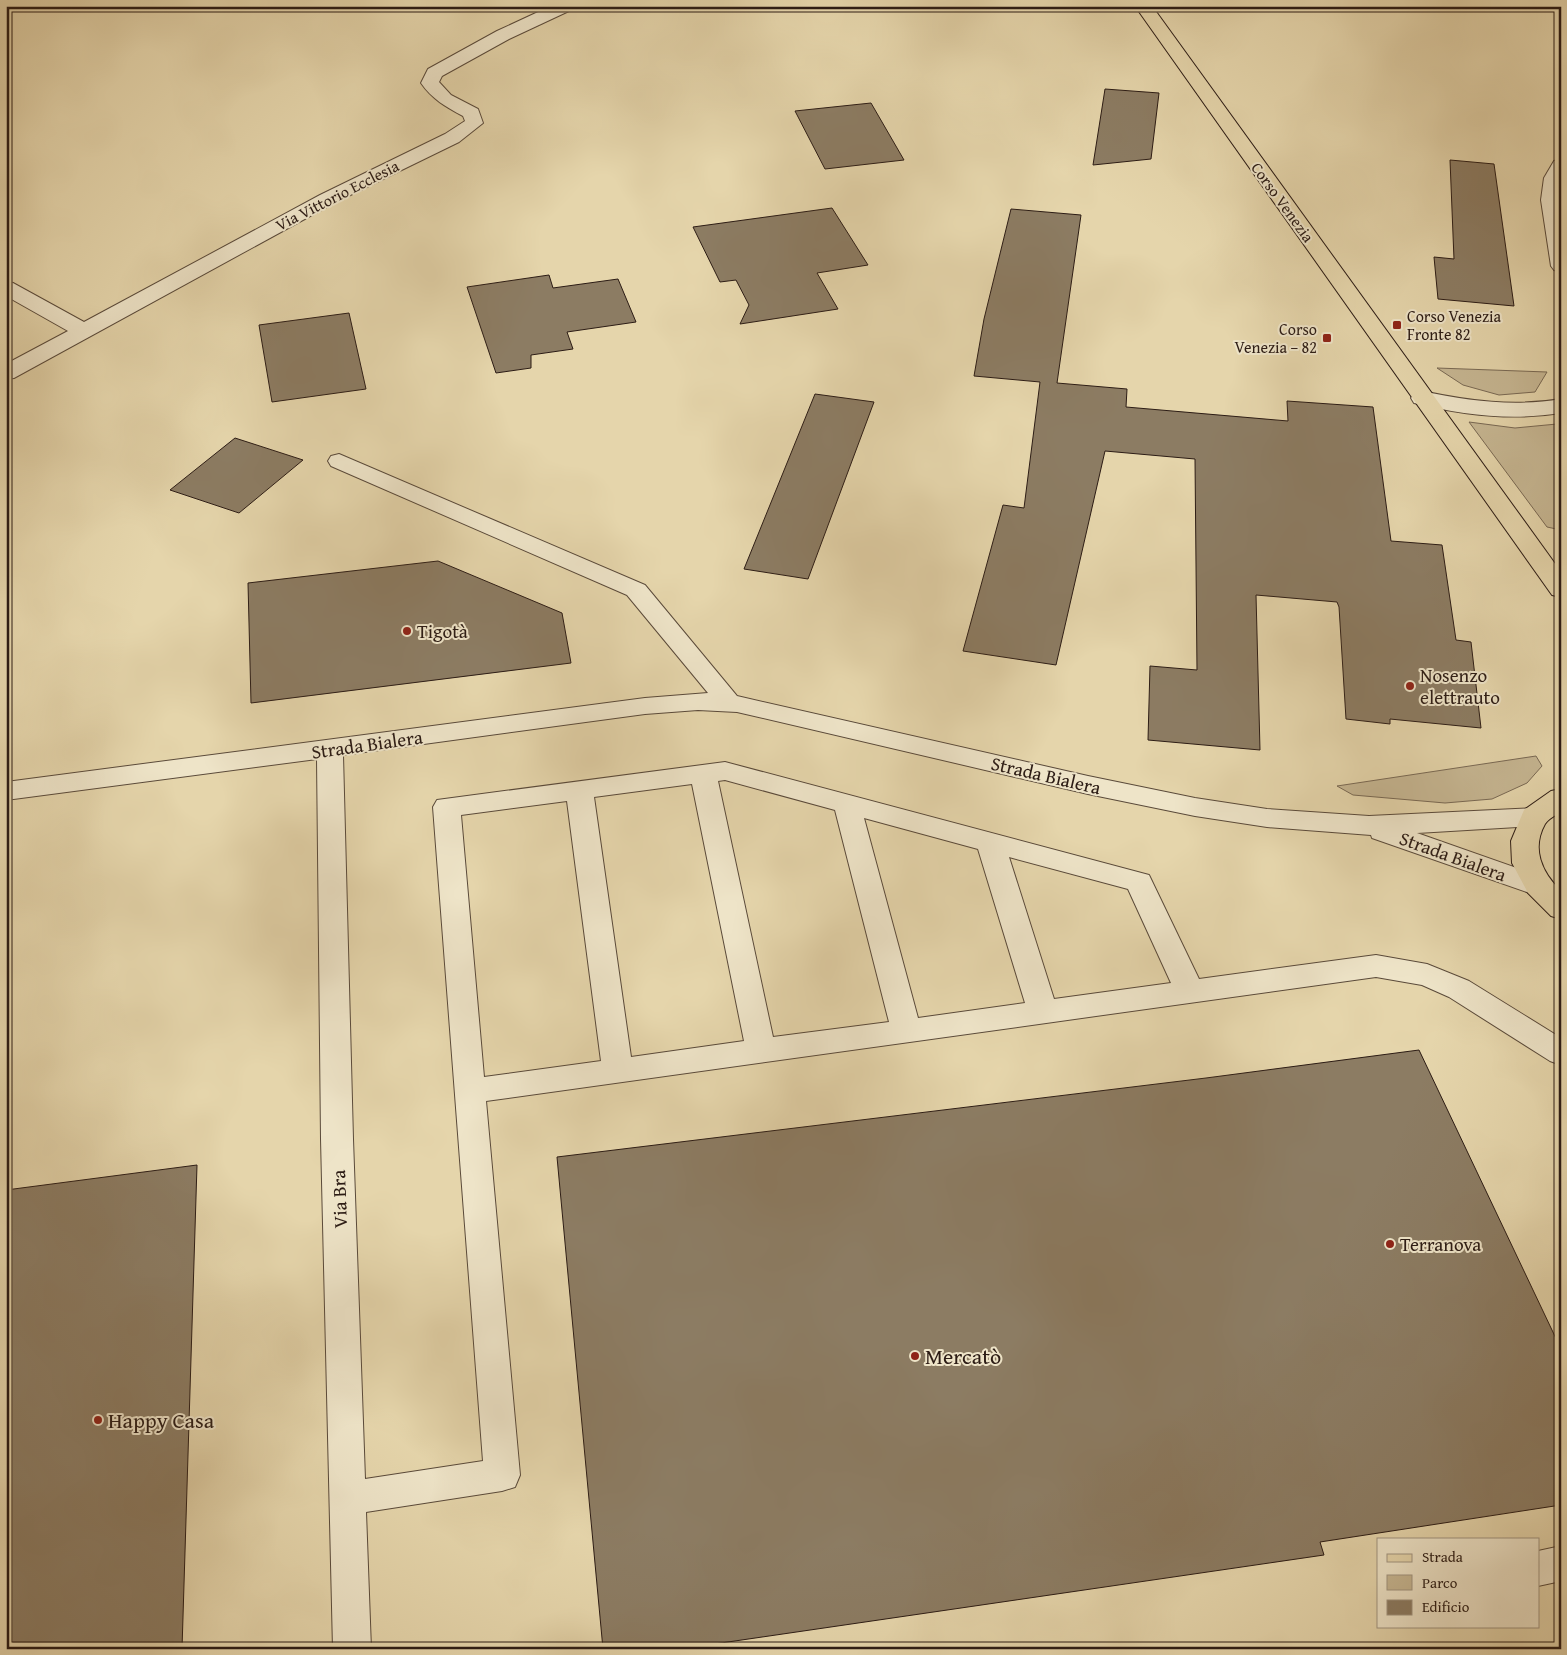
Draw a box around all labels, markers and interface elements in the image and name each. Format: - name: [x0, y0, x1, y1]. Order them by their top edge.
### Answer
- street label: Via Vittorio Ecclesia: [271, 153, 403, 236]
- street label: Corso Venezia: [1246, 157, 1321, 247]
- place label: Corso Venezia Fronte 82: [1407, 304, 1502, 346]
- place label: Corso Venezia – 82: [1234, 317, 1317, 359]
- marker: Corso Venezia Fronte 82: [1391, 319, 1403, 331]
- marker: Corso Venezia – 82: [1321, 332, 1333, 344]
- place label: Tigotà: [417, 617, 468, 645]
- marker: Tigotà: [401, 625, 413, 637]
- place label: Nosenzo elettrauto: [1420, 661, 1500, 711]
- marker: Nosenzo elettrauto: [1404, 680, 1416, 692]
- street label: Strada Bialera: [310, 722, 424, 766]
- street label: Strada Bialera: [988, 749, 1104, 801]
- street label: Strada Bialera: [1396, 824, 1510, 888]
- street label: Via Bra: [324, 1169, 354, 1229]
- place label: Terranova: [1400, 1230, 1481, 1258]
- marker: Terranova: [1384, 1238, 1396, 1250]
- place label: Mercatò: [925, 1340, 1001, 1372]
- marker: Mercatò: [909, 1350, 921, 1362]
- place label: Happy Casa: [108, 1404, 215, 1436]
- marker: Happy Casa: [92, 1414, 104, 1426]
- legend: [1377, 1538, 1540, 1628]
- text: Strada: [1422, 1546, 1463, 1567]
- text: Parco: [1422, 1572, 1458, 1593]
- text: Edificio: [1422, 1596, 1470, 1617]

